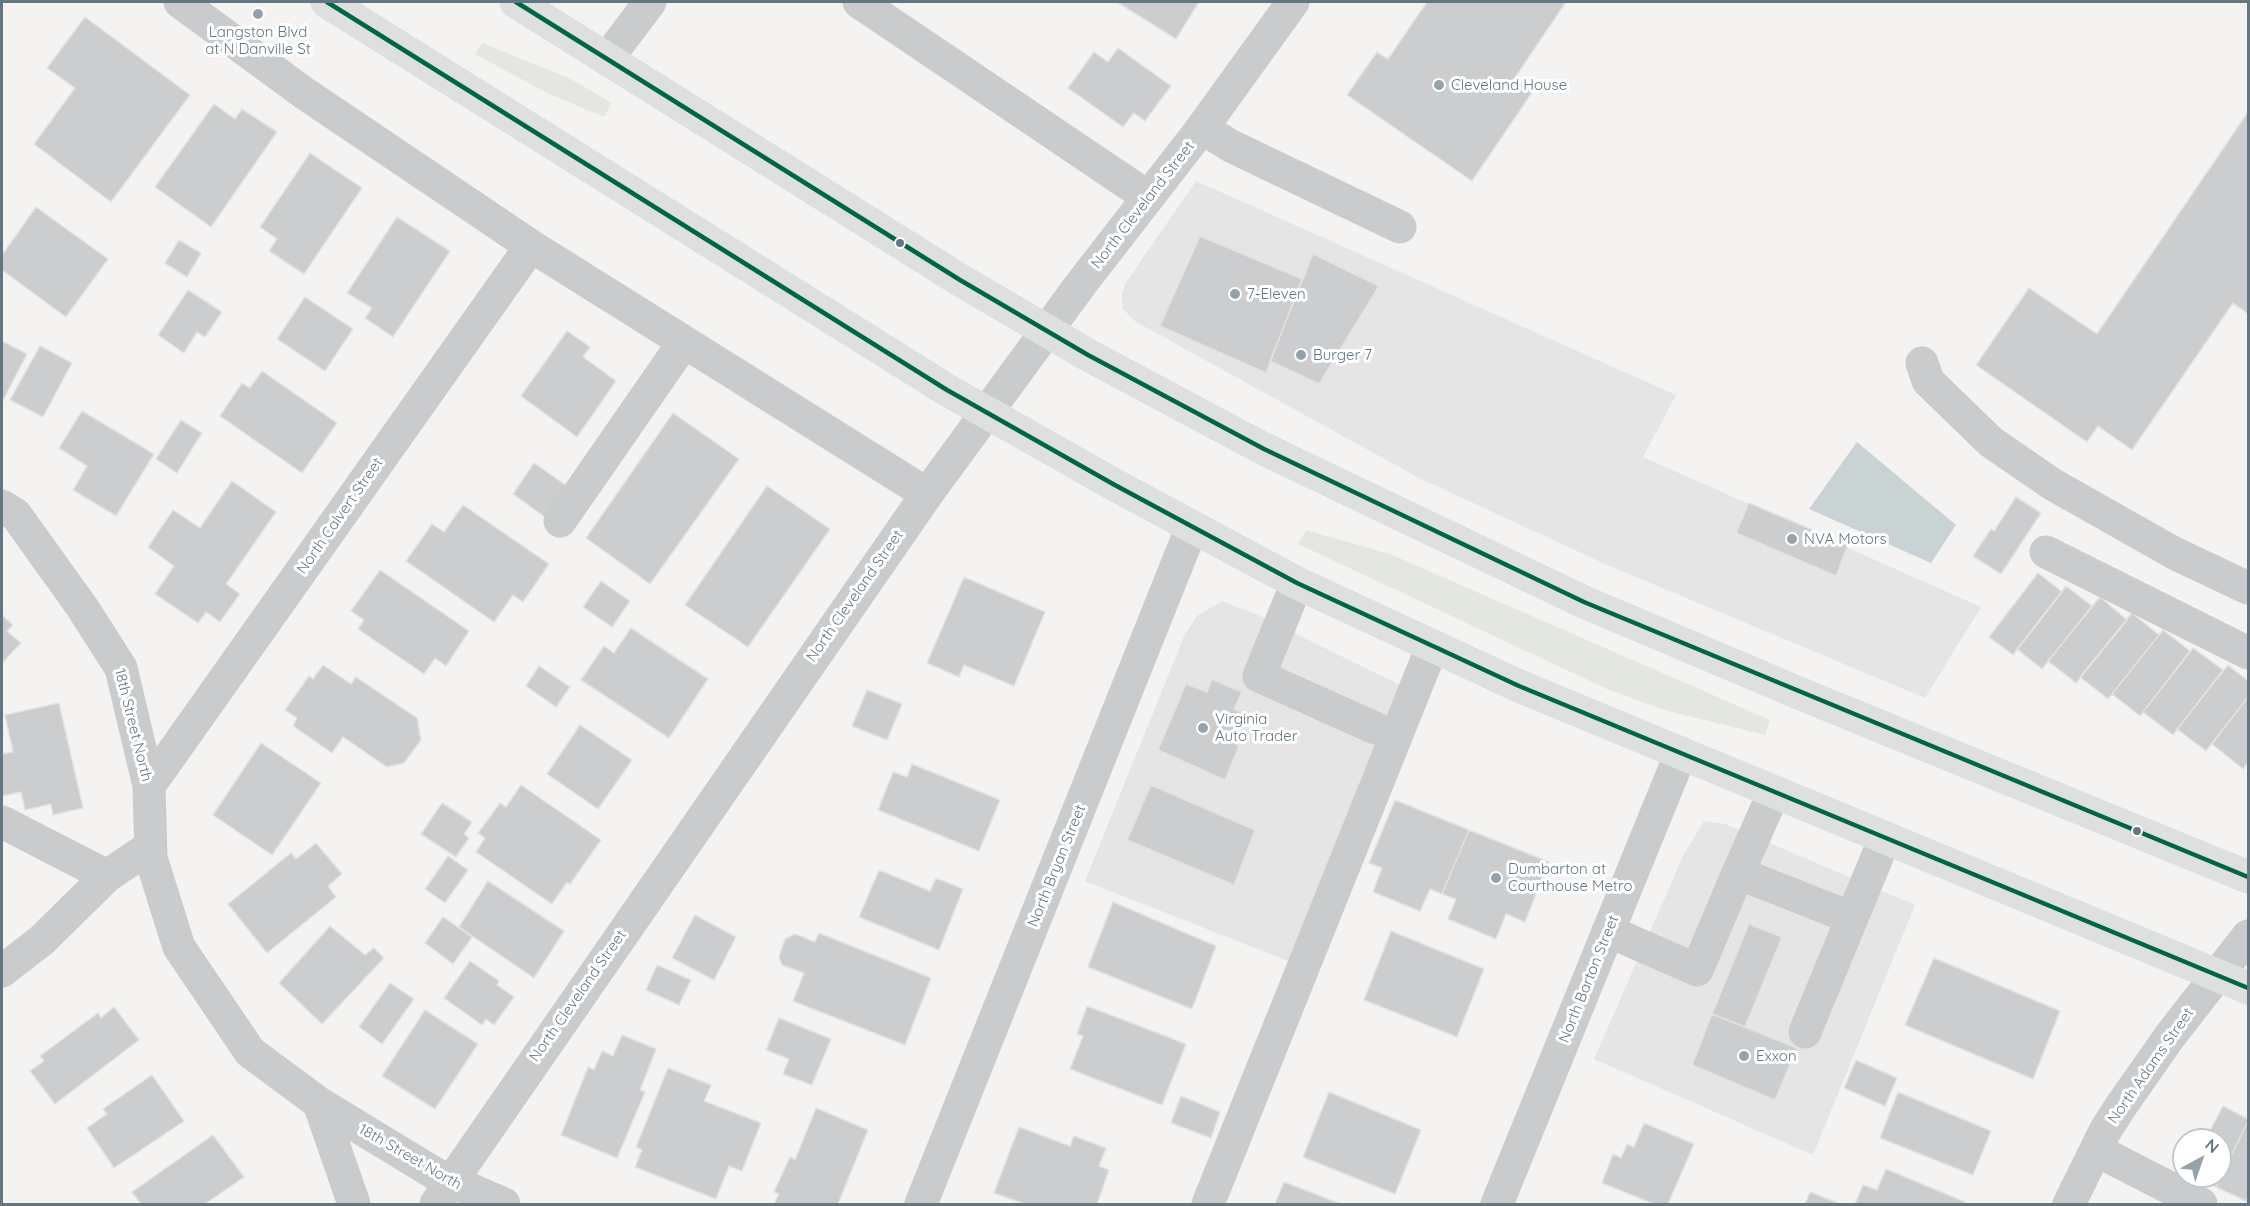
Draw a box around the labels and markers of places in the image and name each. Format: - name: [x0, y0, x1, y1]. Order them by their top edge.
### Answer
- marker: Langston Blvd at N Danville St: [251, 7, 265, 21]
- place label: Langston Blvd at N Danville St: [205, 23, 311, 58]
- place label: Cleveland House: [1451, 76, 1567, 94]
- marker: Cleveland House: [1432, 78, 1446, 92]
- unlabelled marker: [894, 237, 906, 249]
- place label: 7-Eleven: [1247, 285, 1306, 303]
- marker: 7-Eleven: [1228, 287, 1242, 301]
- place label: Burger 7: [1313, 346, 1372, 364]
- marker: Burger 7: [1294, 348, 1308, 362]
- place label: NVA Motors: [1804, 530, 1887, 548]
- marker: NVA Motors: [1785, 532, 1799, 546]
- place label: Virginia Auto Trader: [1215, 710, 1297, 745]
- marker: Virginia Auto Trader: [1196, 721, 1210, 735]
- unlabelled marker: [2131, 825, 2143, 837]
- place label: Dumbarton at Courthouse Metro: [1508, 860, 1632, 895]
- marker: Dumbarton at Courthouse Metro: [1489, 871, 1503, 885]
- place label: Exxon: [1756, 1047, 1797, 1065]
- marker: Exxon: [1737, 1049, 1751, 1063]

